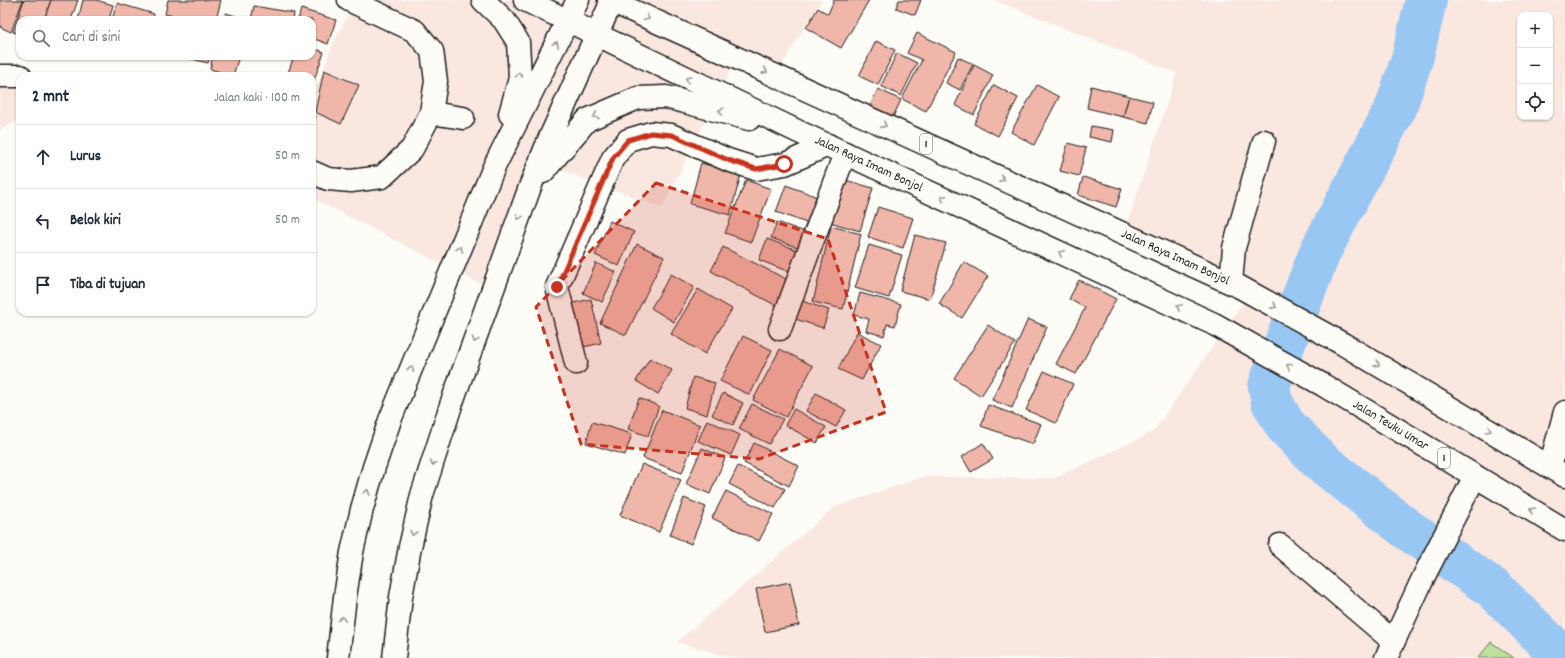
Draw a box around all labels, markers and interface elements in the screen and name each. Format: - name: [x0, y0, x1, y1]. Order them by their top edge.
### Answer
- map controls: [1517, 12, 1553, 120]
- button: +: [1517, 12, 1553, 48]
- one-way arrow: [643, 13, 650, 21]
- search box: [16, 16, 316, 60]
- icon: search: [30, 27, 52, 49]
- text: Cari di sini: [62, 27, 120, 49]
- one-way arrow: [552, 41, 559, 49]
- button: −: [1517, 48, 1553, 84]
- one-way arrow: [762, 67, 769, 75]
- one-way arrow: [515, 72, 524, 78]
- one-way arrow: [685, 76, 692, 84]
- button: locate: [1517, 84, 1553, 120]
- text: 2 mnt: [32, 86, 69, 110]
- text: Jalan kaki · 100 m: [214, 89, 300, 108]
- one-way arrow: [717, 108, 724, 116]
- one-way arrow: [593, 111, 600, 119]
- one-way arrow: [879, 120, 887, 128]
- street label: Jalan Raya Imam Bonjol: [812, 131, 926, 197]
- road number: 1: [920, 134, 932, 154]
- icon: ahead: [32, 146, 54, 168]
- text: Lurus: [70, 146, 101, 168]
- text: 50 m: [275, 147, 300, 166]
- route start: [775, 155, 793, 173]
- one-way arrow: [998, 174, 1006, 182]
- one-way arrow: [939, 195, 947, 203]
- icon: left: [32, 210, 54, 232]
- text: Belok kiri: [70, 210, 121, 232]
- text: 50 m: [275, 211, 300, 230]
- one-way arrow: [516, 214, 524, 221]
- street label: Jalan Raya Imam Bonjol: [1118, 225, 1232, 290]
- one-way arrow: [455, 246, 463, 254]
- one-way arrow: [1057, 250, 1065, 258]
- icon: arrive: [32, 274, 54, 296]
- text: Tiba di tujuan: [70, 274, 145, 296]
- route end: [548, 278, 566, 296]
- one-way arrow: [1270, 301, 1277, 309]
- one-way arrow: [1175, 304, 1183, 312]
- one-way arrow: [471, 336, 479, 343]
- one-way arrow: [1373, 360, 1380, 367]
- one-way arrow: [1286, 364, 1294, 371]
- one-way arrow: [406, 366, 414, 373]
- street label: Jalan Teuku Umar: [1349, 395, 1432, 456]
- one-way arrow: [1485, 426, 1492, 433]
- road number: 1: [1438, 448, 1450, 468]
- one-way arrow: [429, 459, 438, 466]
- one-way arrow: [362, 488, 371, 495]
- one-way arrow: [1529, 507, 1536, 515]
- one-way arrow: [409, 529, 418, 536]
- one-way arrow: [337, 616, 346, 622]

